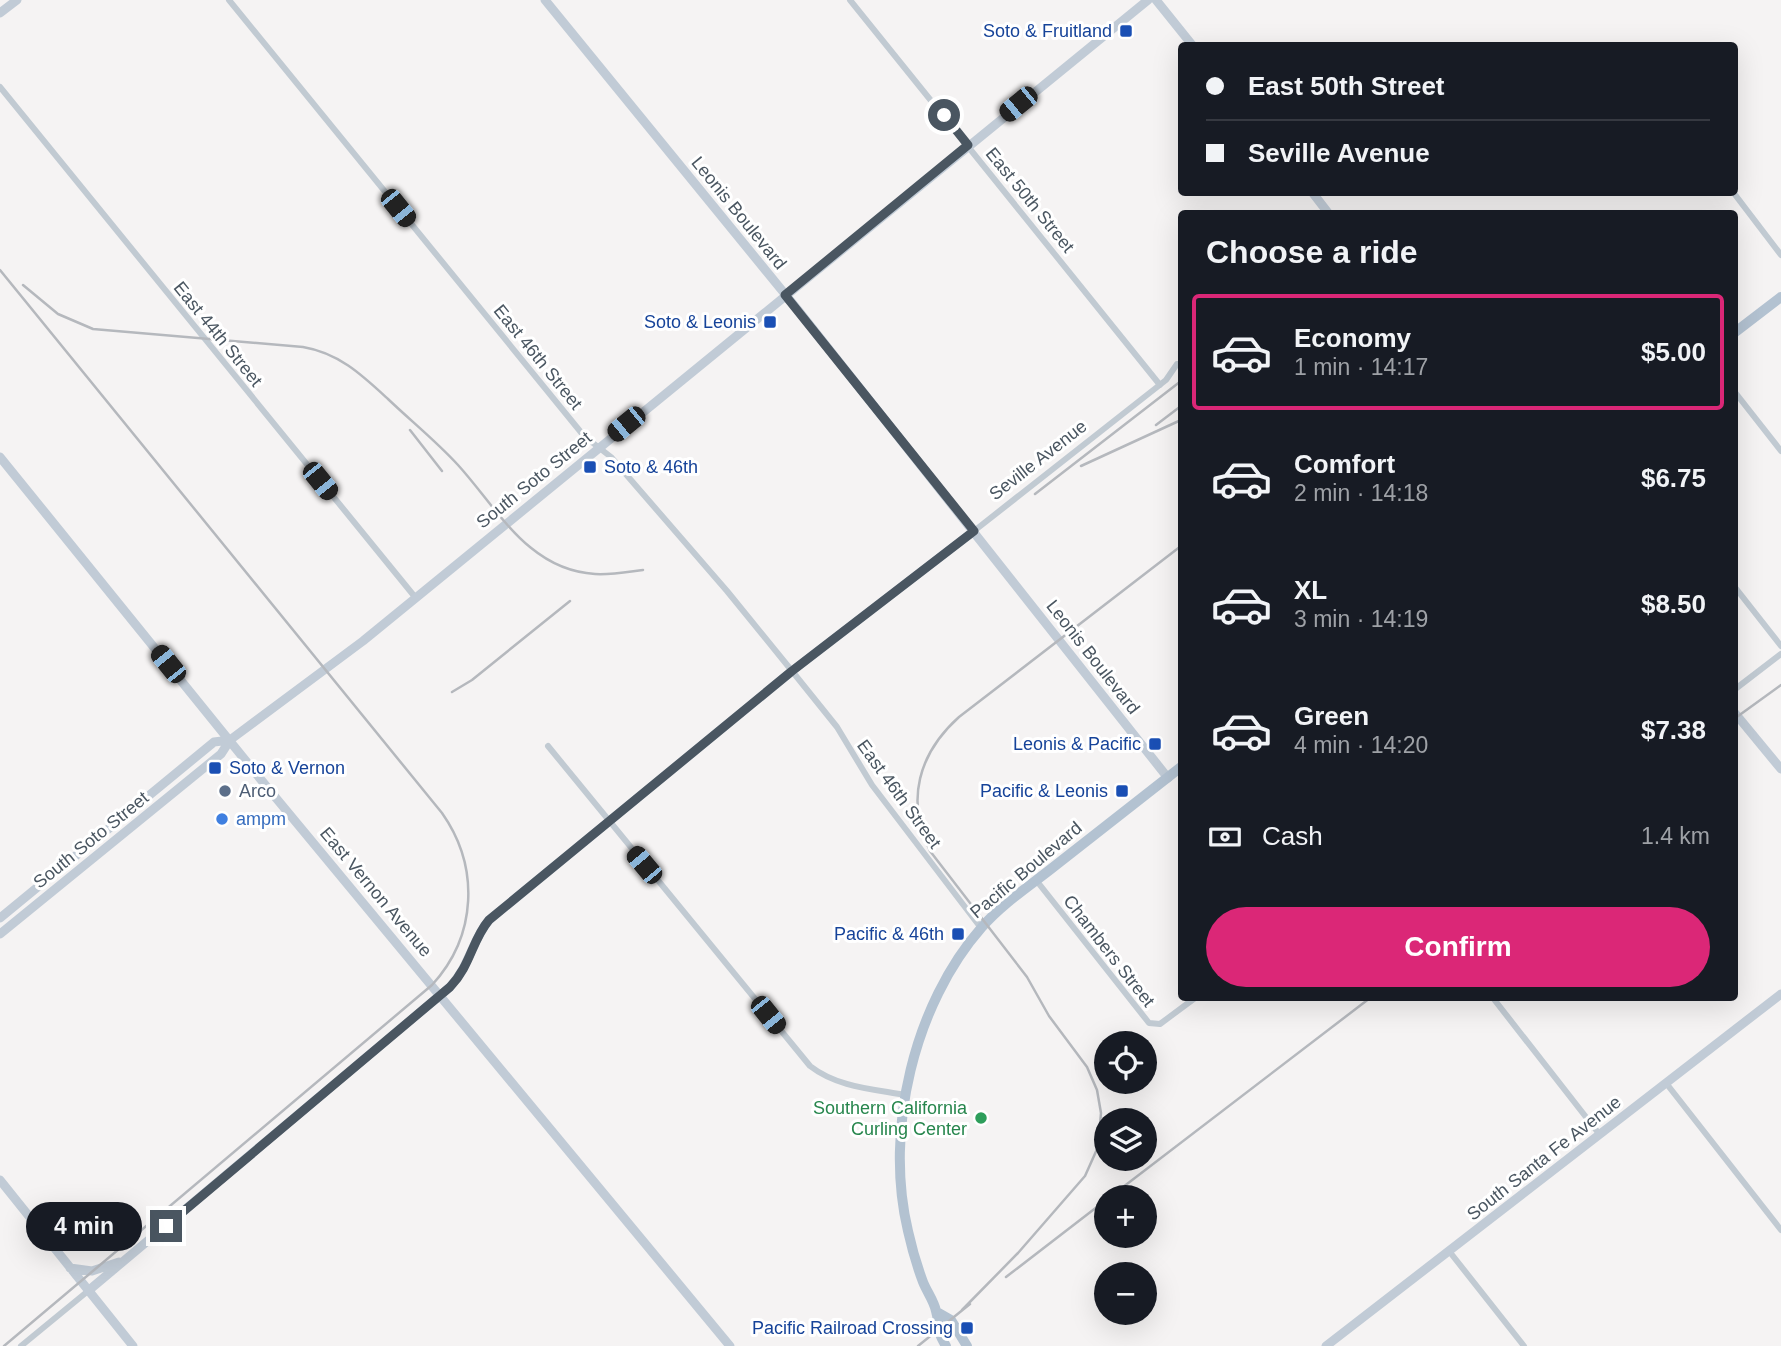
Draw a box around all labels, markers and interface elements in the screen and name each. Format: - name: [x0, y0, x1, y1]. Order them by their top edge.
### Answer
- place label: Soto & Fruitland: [983, 21, 1112, 41]
- marker: Soto & Fruitland: [1118, 23, 1134, 39]
- text: East 50th Street: [1248, 71, 1445, 101]
- car: [996, 83, 1041, 125]
- route start: [928, 99, 960, 131]
- text: Seville Avenue: [1248, 138, 1430, 168]
- street label: East 50th Street: [982, 144, 1078, 256]
- street label: Leonis Boulevard: [687, 153, 791, 273]
- car: [377, 185, 420, 231]
- text: Choose a ride: [1206, 234, 1418, 270]
- street label: East 44th Street: [170, 278, 266, 390]
- street label: East 46th Street: [490, 301, 586, 413]
- place label: Soto & Leonis: [644, 312, 756, 332]
- marker: Soto & Leonis: [762, 314, 778, 330]
- icon: car: [1210, 321, 1273, 384]
- text: Economy: [1294, 323, 1411, 353]
- text: $5.00: [1641, 337, 1706, 367]
- text: 1 min · 14:17: [1294, 354, 1428, 380]
- car: [604, 403, 649, 445]
- street label: Seville Avenue: [985, 416, 1091, 504]
- street label: South Soto Street: [472, 428, 596, 532]
- icon: car: [1210, 447, 1273, 510]
- text: Comfort: [1294, 449, 1395, 479]
- place label: Soto & 46th: [604, 457, 698, 477]
- car: [299, 458, 342, 504]
- marker: Soto & 46th: [582, 459, 598, 475]
- text: $6.75: [1641, 463, 1706, 493]
- text: 2 min · 14:18: [1294, 480, 1428, 506]
- icon: car: [1210, 573, 1273, 636]
- text: XL: [1294, 575, 1327, 605]
- text: $8.50: [1641, 589, 1706, 619]
- street label: Leonis Boulevard: [1042, 596, 1144, 718]
- text: 3 min · 14:19: [1294, 606, 1428, 632]
- car: [147, 641, 190, 687]
- icon: car: [1210, 699, 1273, 762]
- text: Green: [1294, 701, 1369, 731]
- text: $7.38: [1641, 715, 1706, 745]
- text: 4 min · 14:20: [1294, 732, 1428, 758]
- place label: Leonis & Pacific: [1013, 734, 1141, 754]
- street label: East 46th Street: [853, 736, 945, 852]
- marker: Leonis & Pacific: [1147, 736, 1163, 752]
- place label: Soto & Vernon: [229, 758, 345, 778]
- marker: Soto & Vernon: [207, 760, 223, 776]
- place label: Arco: [239, 781, 276, 801]
- place label: Pacific & Leonis: [980, 781, 1108, 801]
- marker: Arco: [217, 783, 233, 799]
- marker: Pacific & Leonis: [1114, 783, 1130, 799]
- street label: South Soto Street: [29, 788, 153, 892]
- place label: ampm: [236, 809, 286, 829]
- marker: ampm: [214, 811, 230, 827]
- street label: Pacific Boulevard: [966, 818, 1086, 922]
- icon: cash: [1206, 818, 1244, 856]
- text: Cash: [1262, 821, 1323, 851]
- street label: East Vernon Avenue: [316, 823, 436, 961]
- text: 1.4 km: [1641, 823, 1710, 849]
- car: [623, 842, 666, 888]
- street label: Chambers Street: [1059, 891, 1159, 1011]
- button: Confirm: [1206, 907, 1710, 987]
- place label: Pacific & 46th: [834, 924, 944, 944]
- marker: Pacific & 46th: [950, 926, 966, 942]
- car: [747, 992, 790, 1038]
- map controls: [1094, 1031, 1157, 1325]
- button: locate: [1094, 1031, 1157, 1094]
- street label: South Santa Fe Avenue: [1463, 1092, 1625, 1224]
- place label: Southern California Curling Center: [813, 1098, 968, 1139]
- button: layers: [1094, 1108, 1157, 1171]
- marker: Southern California Curling Center: [973, 1110, 989, 1126]
- button: +: [1094, 1185, 1157, 1248]
- callout: 4 min: [26, 1202, 142, 1250]
- route end: [150, 1210, 182, 1242]
- text: 4 min: [54, 1213, 114, 1239]
- button: −: [1094, 1262, 1157, 1325]
- place label: Pacific Railroad Crossing: [752, 1318, 953, 1338]
- marker: Pacific Railroad Crossing: [959, 1320, 975, 1336]

